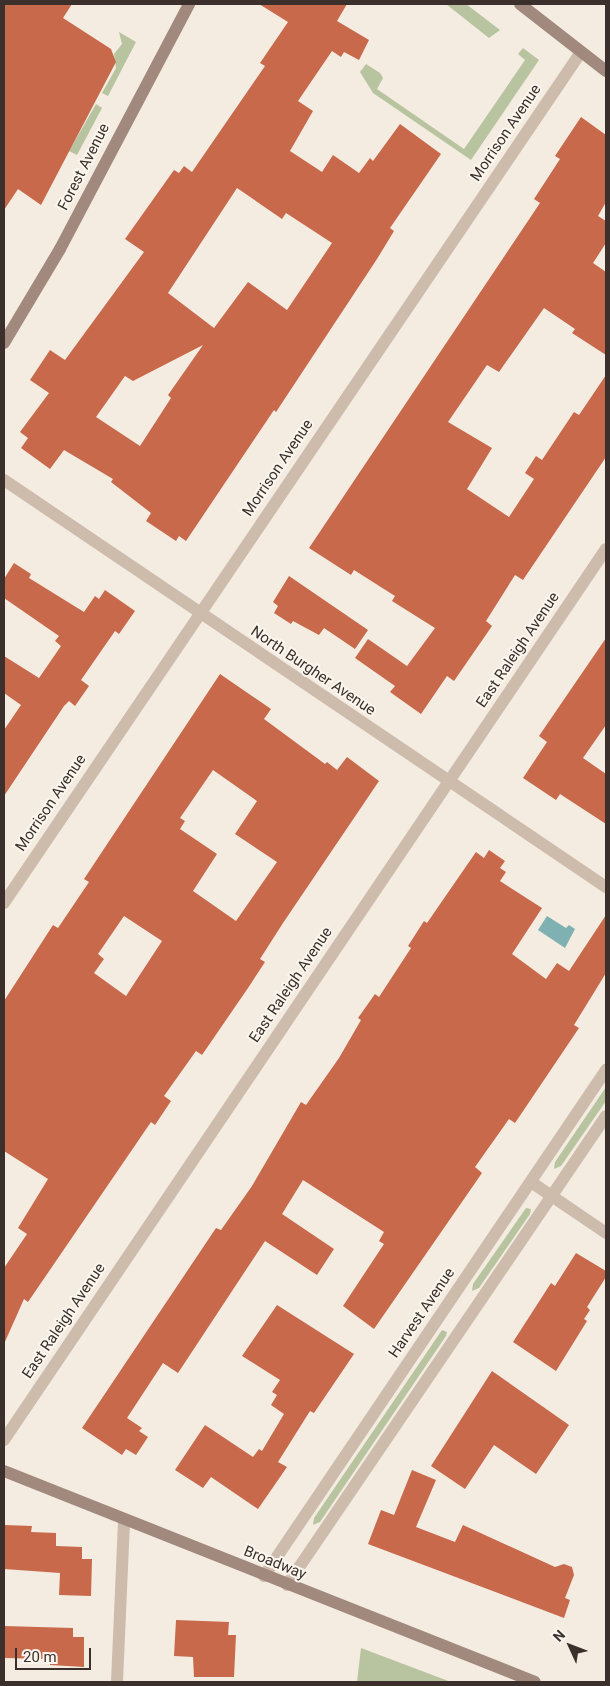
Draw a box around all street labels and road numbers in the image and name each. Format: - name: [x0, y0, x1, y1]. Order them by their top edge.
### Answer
- street label: Morrison Avenue: [467, 81, 545, 185]
- street label: Forest Avenue: [54, 121, 114, 213]
- street label: Morrison Avenue: [239, 416, 317, 520]
- street label: East Raleigh Avenue: [473, 589, 563, 711]
- street label: North Burgher Avenue: [247, 623, 379, 719]
- street label: Morrison Avenue: [12, 751, 90, 855]
- street label: East Raleigh Avenue: [246, 924, 336, 1046]
- street label: East Raleigh Avenue: [19, 1260, 109, 1382]
- street label: Harvest Avenue: [385, 1265, 459, 1361]
- street label: Broadway: [241, 1542, 309, 1584]

